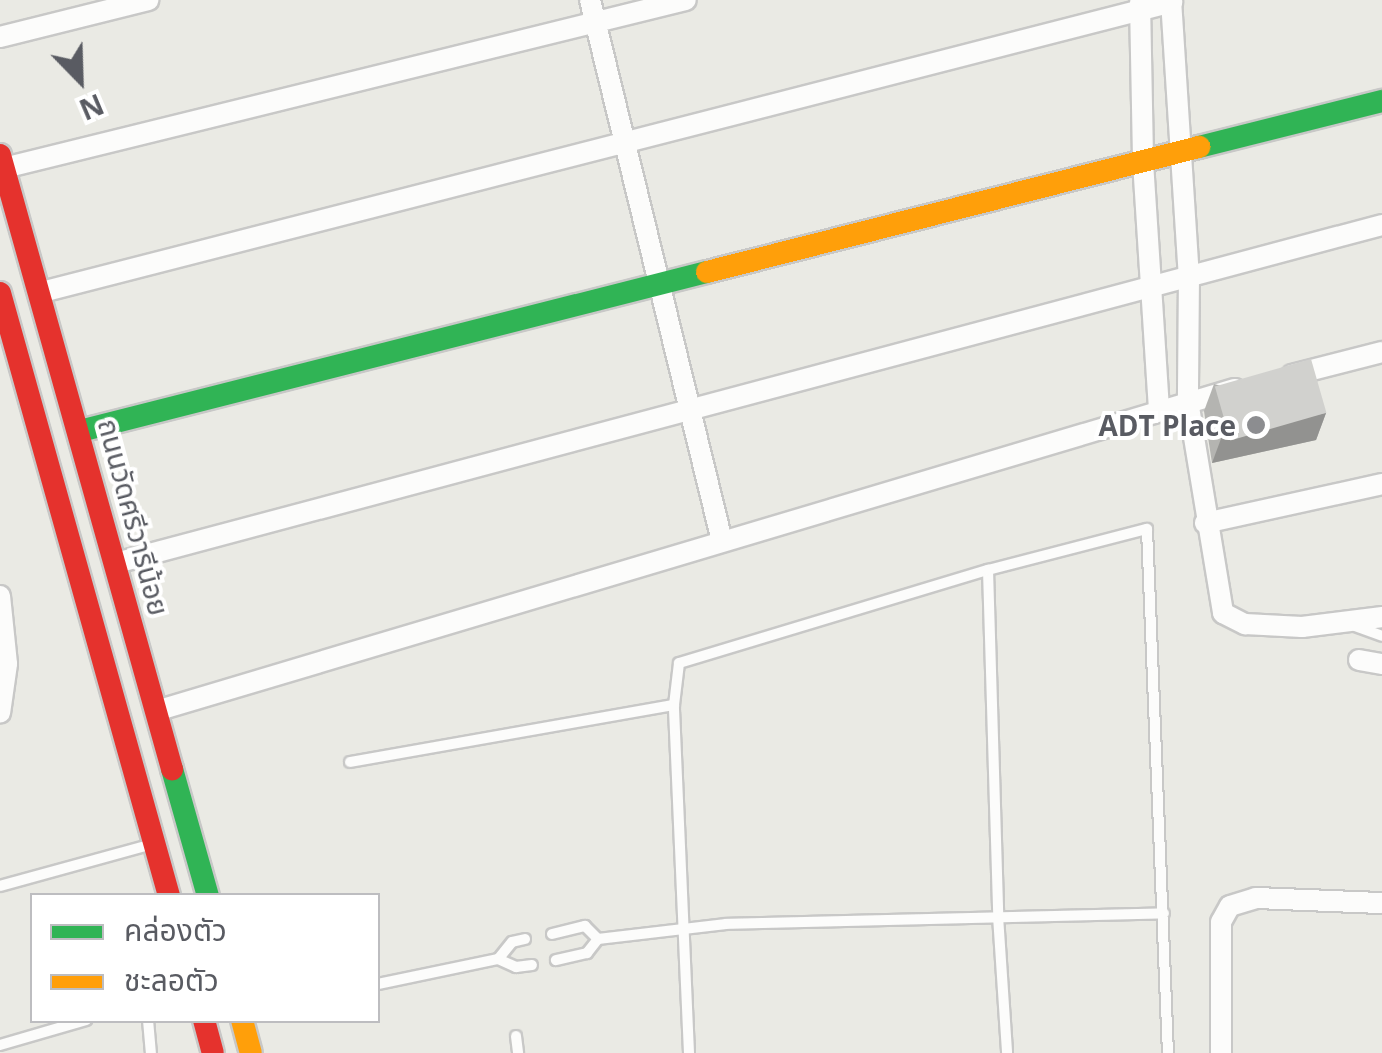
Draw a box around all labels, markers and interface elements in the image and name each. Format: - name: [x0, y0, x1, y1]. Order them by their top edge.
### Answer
- north arrow: [30, 30, 130, 130]
- text: N: [74, 86, 110, 130]
- place label: ADT Place: [1098, 408, 1236, 442]
- marker: ADT Place: [1245, 414, 1267, 436]
- street label: ถนนวัดศรีวารีน้อย: [92, 415, 176, 619]
- legend: [30, 893, 380, 1023]
- text: คล่องตัว: [124, 909, 227, 950]
- text: ชะลอตัว: [124, 959, 219, 1000]

